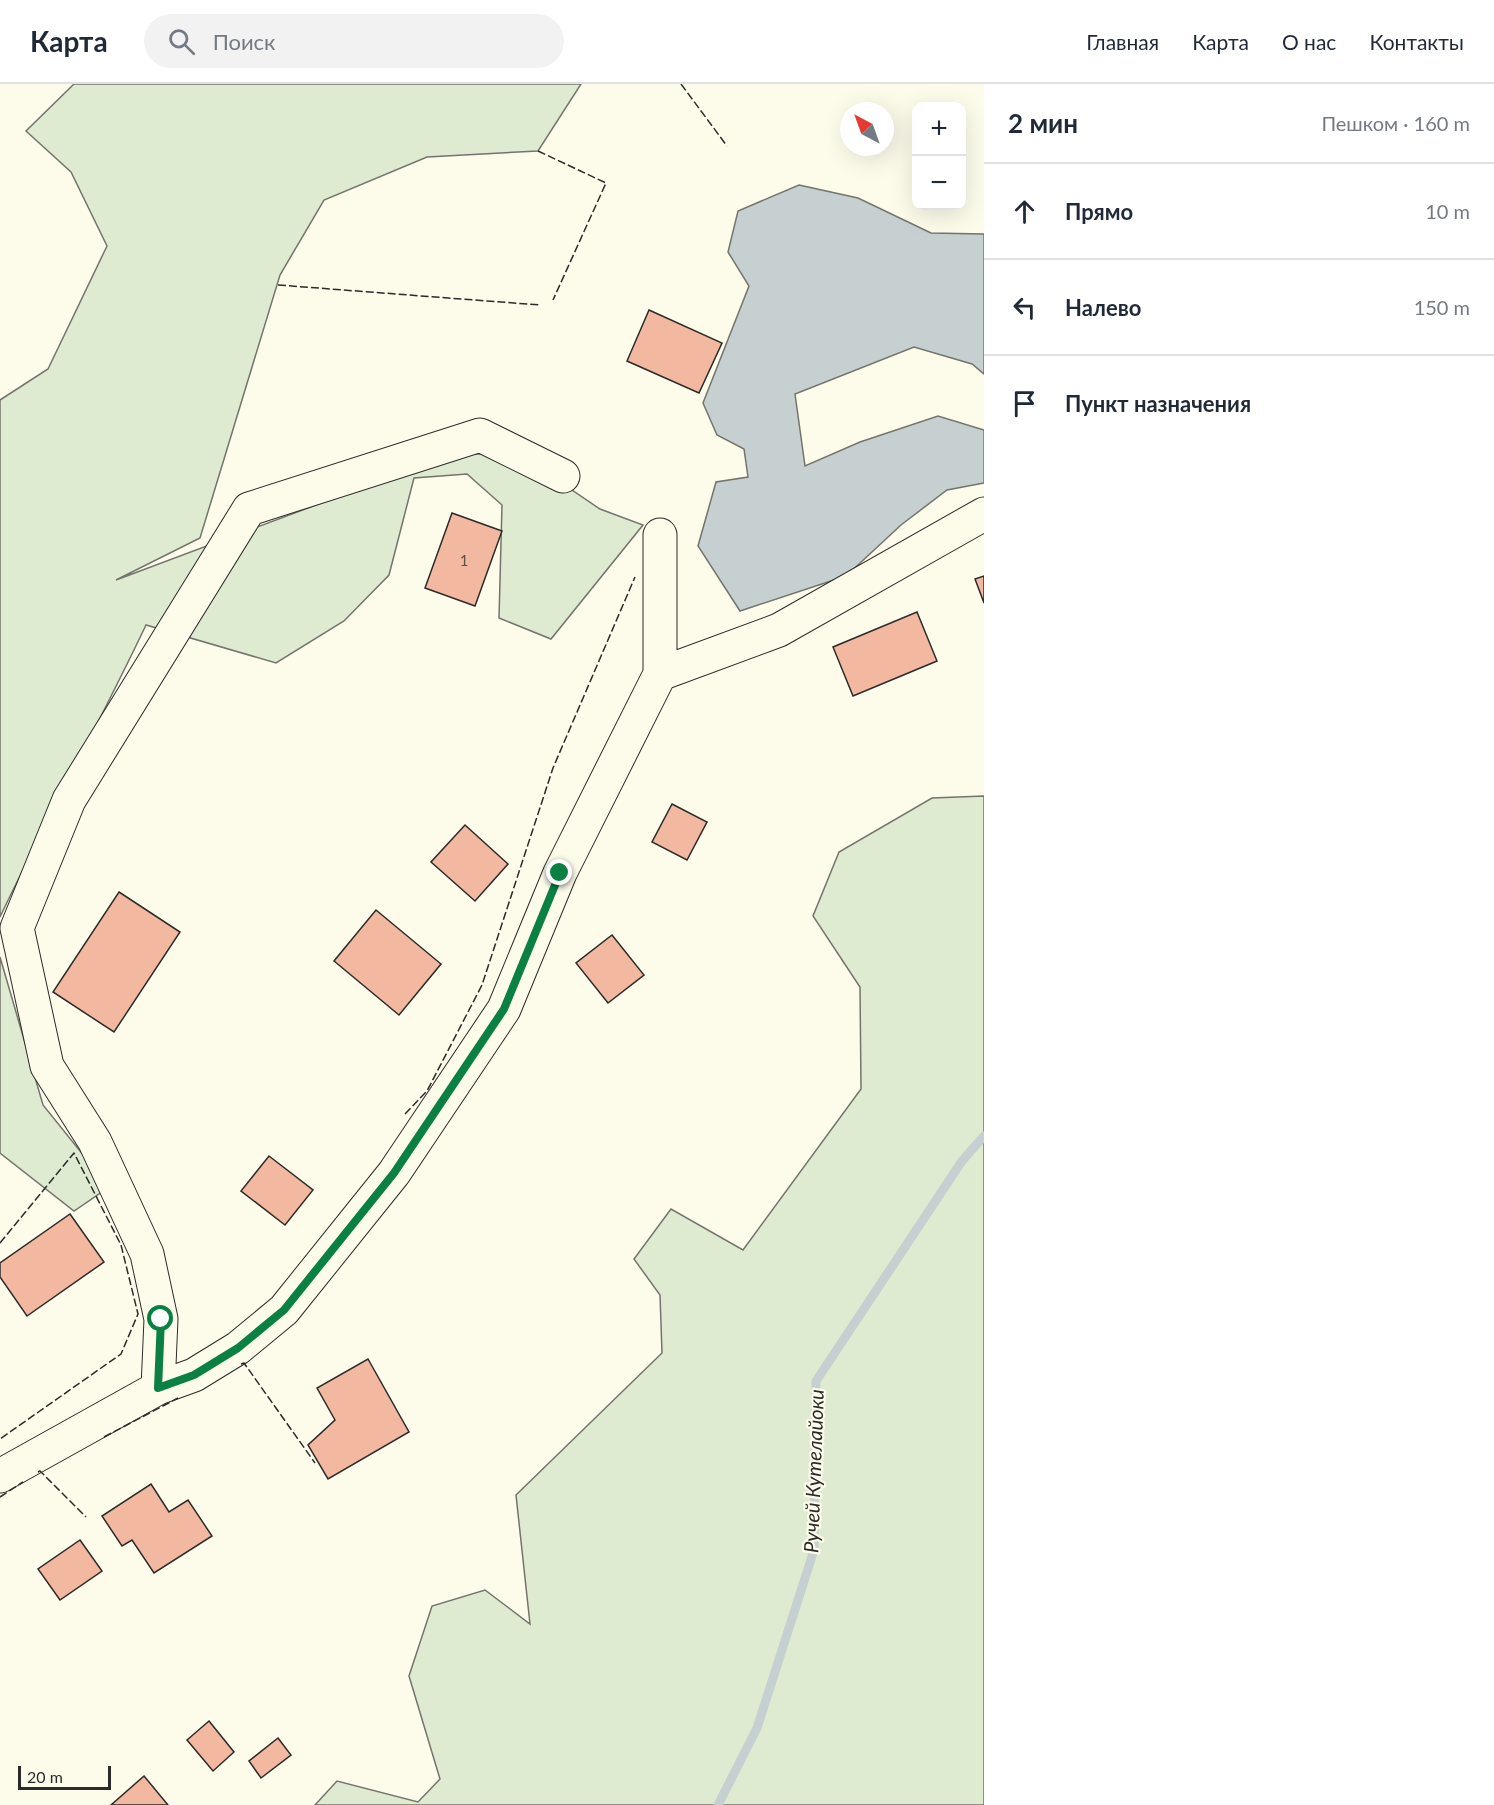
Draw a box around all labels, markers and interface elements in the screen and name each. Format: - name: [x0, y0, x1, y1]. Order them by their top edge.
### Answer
- search box: [144, 14, 564, 68]
- text: Карта: [30, 24, 108, 58]
- icon: search: [165, 25, 198, 58]
- text: Поиск: [213, 28, 276, 55]
- text: Главная: [1086, 29, 1159, 54]
- text: Карта: [1192, 29, 1249, 54]
- text: О нас: [1282, 29, 1336, 54]
- text: Контакты: [1369, 29, 1464, 54]
- north arrow: [840, 102, 894, 156]
- map controls: [912, 102, 966, 210]
- button: +: [912, 102, 966, 156]
- text: 2 мин: [1008, 107, 1078, 139]
- text: Пешком · 160 m: [1321, 111, 1470, 135]
- button: −: [912, 156, 966, 210]
- icon: ahead: [1008, 195, 1041, 228]
- text: Прямо: [1065, 198, 1133, 225]
- text: 10 m: [1425, 199, 1470, 223]
- icon: left: [1008, 291, 1041, 324]
- text: Налево: [1065, 294, 1141, 321]
- text: 150 m: [1414, 295, 1470, 319]
- icon: arrive: [1008, 387, 1041, 420]
- text: Пункт назначения: [1065, 390, 1251, 417]
- house number: 1: [460, 551, 468, 569]
- route end: [546, 859, 572, 885]
- route start: [147, 1305, 173, 1331]
- water label: Ручей Кутелайоки: [798, 1389, 828, 1553]
- scale bar: [18, 1763, 111, 1790]
- text: 20 m: [27, 1767, 63, 1786]

